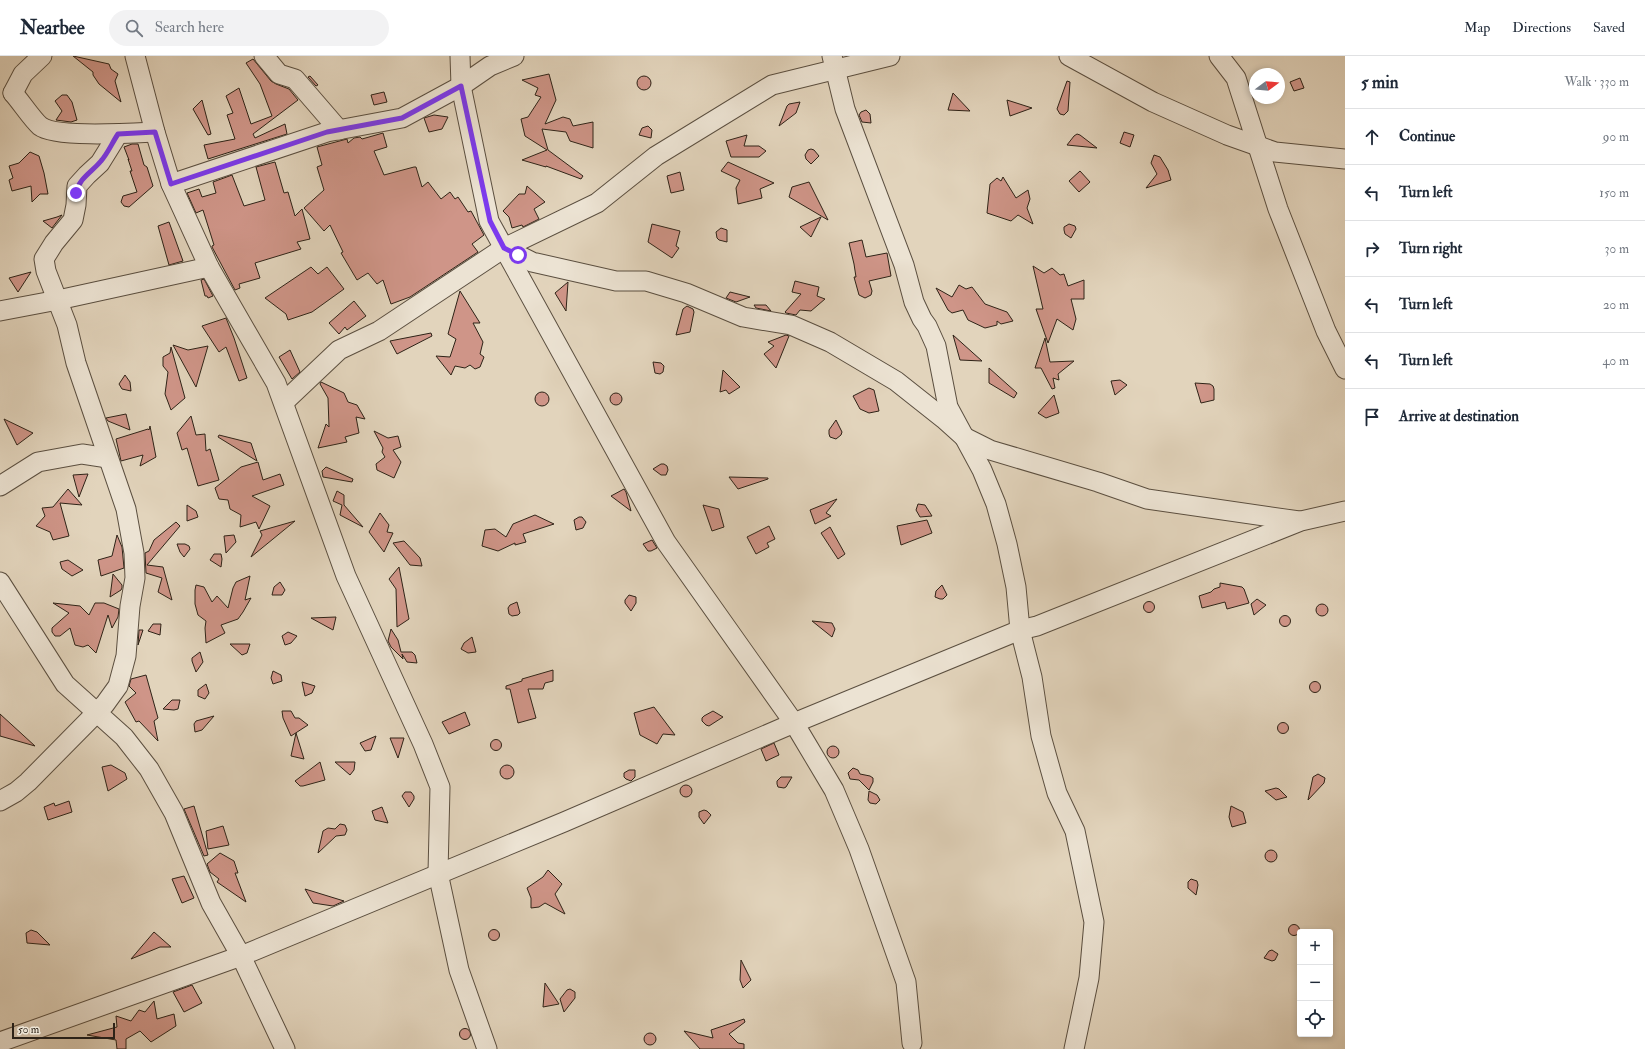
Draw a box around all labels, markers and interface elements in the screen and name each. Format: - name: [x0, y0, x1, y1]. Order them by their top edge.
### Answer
- search box: [109, 10, 389, 46]
- text: Nearbee: [20, 16, 85, 40]
- icon: search: [123, 17, 145, 39]
- text: Search here: [155, 18, 224, 37]
- text: Map: [1464, 19, 1490, 36]
- text: Directions: [1512, 19, 1571, 36]
- text: Saved: [1593, 19, 1625, 36]
- north arrow: [1249, 68, 1285, 104]
- text: 5 min: [1361, 72, 1399, 93]
- text: Walk · 330 m: [1565, 74, 1629, 90]
- icon: ahead: [1361, 126, 1383, 148]
- text: Continue: [1399, 127, 1455, 146]
- text: 90 m: [1603, 129, 1629, 145]
- icon: left: [1361, 182, 1383, 204]
- text: Turn left: [1399, 183, 1453, 202]
- route end: [67, 184, 85, 202]
- text: 150 m: [1599, 185, 1629, 201]
- icon: right: [1361, 238, 1383, 260]
- text: Turn right: [1399, 239, 1462, 258]
- text: 30 m: [1605, 241, 1629, 257]
- route start: [509, 246, 527, 264]
- icon: left: [1361, 294, 1383, 316]
- text: Turn left: [1399, 295, 1453, 314]
- text: 20 m: [1603, 297, 1629, 313]
- icon: left: [1361, 350, 1383, 372]
- text: Turn left: [1399, 351, 1453, 370]
- text: 40 m: [1603, 353, 1629, 369]
- icon: arrive: [1361, 406, 1383, 428]
- text: Arrive at destination: [1399, 407, 1519, 426]
- map controls: [1297, 929, 1333, 1037]
- button: +: [1297, 929, 1333, 965]
- button: −: [1297, 965, 1333, 1001]
- button: locate: [1297, 1001, 1333, 1037]
- scale bar: [12, 1021, 115, 1040]
- text: 50 m: [18, 1023, 39, 1036]

